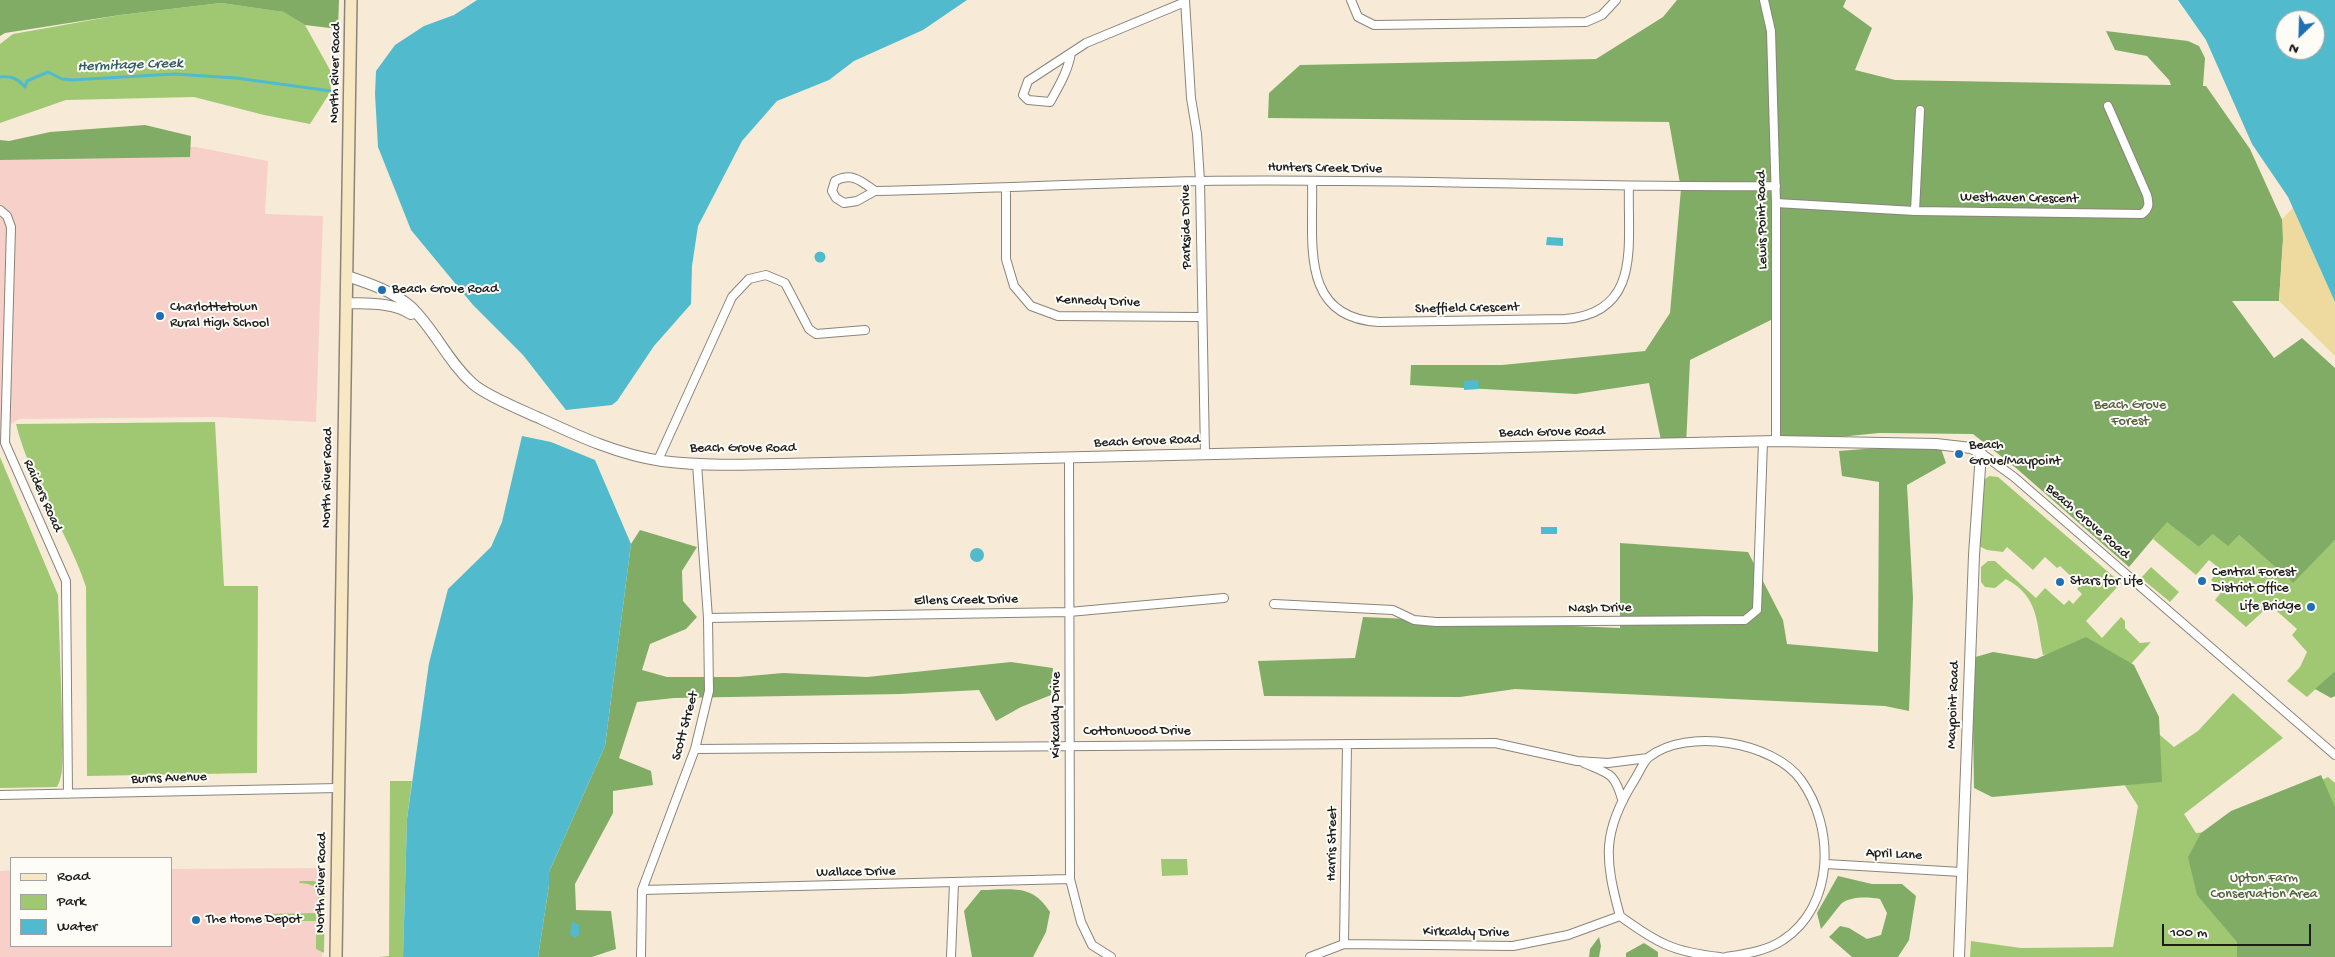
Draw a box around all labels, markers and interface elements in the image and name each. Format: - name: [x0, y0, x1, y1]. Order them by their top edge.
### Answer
- north arrow: [2275, 10, 2325, 60]
- street label: North River Road: [327, 23, 345, 123]
- text: N: [2286, 39, 2302, 58]
- water label: Hermitage Creek: [77, 55, 183, 77]
- street label: Hunters Creek Drive: [1268, 160, 1382, 178]
- street label: Lewis Point Road: [1754, 170, 1772, 270]
- street label: Parkside Drive: [1178, 185, 1196, 269]
- street label: Westhaven Crescent: [1960, 190, 2078, 208]
- place label: Beach Grove Road: [392, 282, 498, 298]
- marker: Beach Grove Road: [376, 284, 388, 296]
- street label: Kennedy Drive: [1056, 292, 1140, 312]
- place label: Charlottetown Rural High School: [170, 300, 269, 332]
- street label: Sheffield Crescent: [1415, 300, 1519, 318]
- marker: Charlottetown Rural High School: [154, 310, 166, 322]
- park label: Beach Grove Forest: [2094, 398, 2166, 431]
- street label: Beach Grove Road: [1499, 424, 1605, 442]
- street label: North River Road: [319, 428, 337, 528]
- street label: Beach Grove Road: [1094, 432, 1200, 452]
- place label: Beach Grove/Maypoint: [1969, 438, 2061, 471]
- street label: Beach Grove Road: [690, 441, 796, 457]
- marker: Beach Grove/Maypoint: [1953, 448, 1965, 460]
- street label: Raiders Road: [19, 457, 65, 535]
- street label: Beach Grove Road: [2041, 481, 2133, 563]
- place label: Central Forest District Office: [2212, 565, 2296, 598]
- place label: Stars for Life: [2070, 574, 2143, 590]
- marker: Central Forest District Office: [2196, 575, 2208, 587]
- marker: Stars for Life: [2054, 576, 2066, 588]
- street label: Ellens Creek Drive: [914, 592, 1018, 610]
- place label: Life Bridge: [2239, 599, 2301, 615]
- street label: Nash Drive: [1568, 600, 1632, 618]
- marker: Life Bridge: [2305, 601, 2317, 613]
- street label: Maypoint Road: [1944, 661, 1964, 749]
- street label: Kirkcaldy Drive: [1049, 672, 1065, 758]
- street label: Scott Street: [669, 690, 703, 762]
- street label: Cottonwood Drive: [1083, 724, 1191, 740]
- street label: Burns Avenue: [131, 769, 207, 789]
- street label: Harris Street: [1324, 807, 1342, 881]
- street label: North River Road: [313, 833, 331, 933]
- street label: April Lane: [1865, 845, 1923, 865]
- legend: [10, 857, 172, 947]
- street label: Wallace Drive: [816, 864, 896, 882]
- text: Road: [57, 868, 90, 886]
- park label: Upton Farm Conservation Area: [2211, 871, 2317, 904]
- text: Park: [57, 893, 86, 911]
- place label: The Home Depot: [206, 912, 301, 928]
- marker: The Home Depot: [190, 914, 202, 926]
- scale bar: [2165, 914, 2314, 946]
- text: Water: [57, 918, 97, 936]
- street label: Kirkcaldy Drive: [1423, 924, 1509, 942]
- text: 100 m: [2170, 924, 2207, 942]

